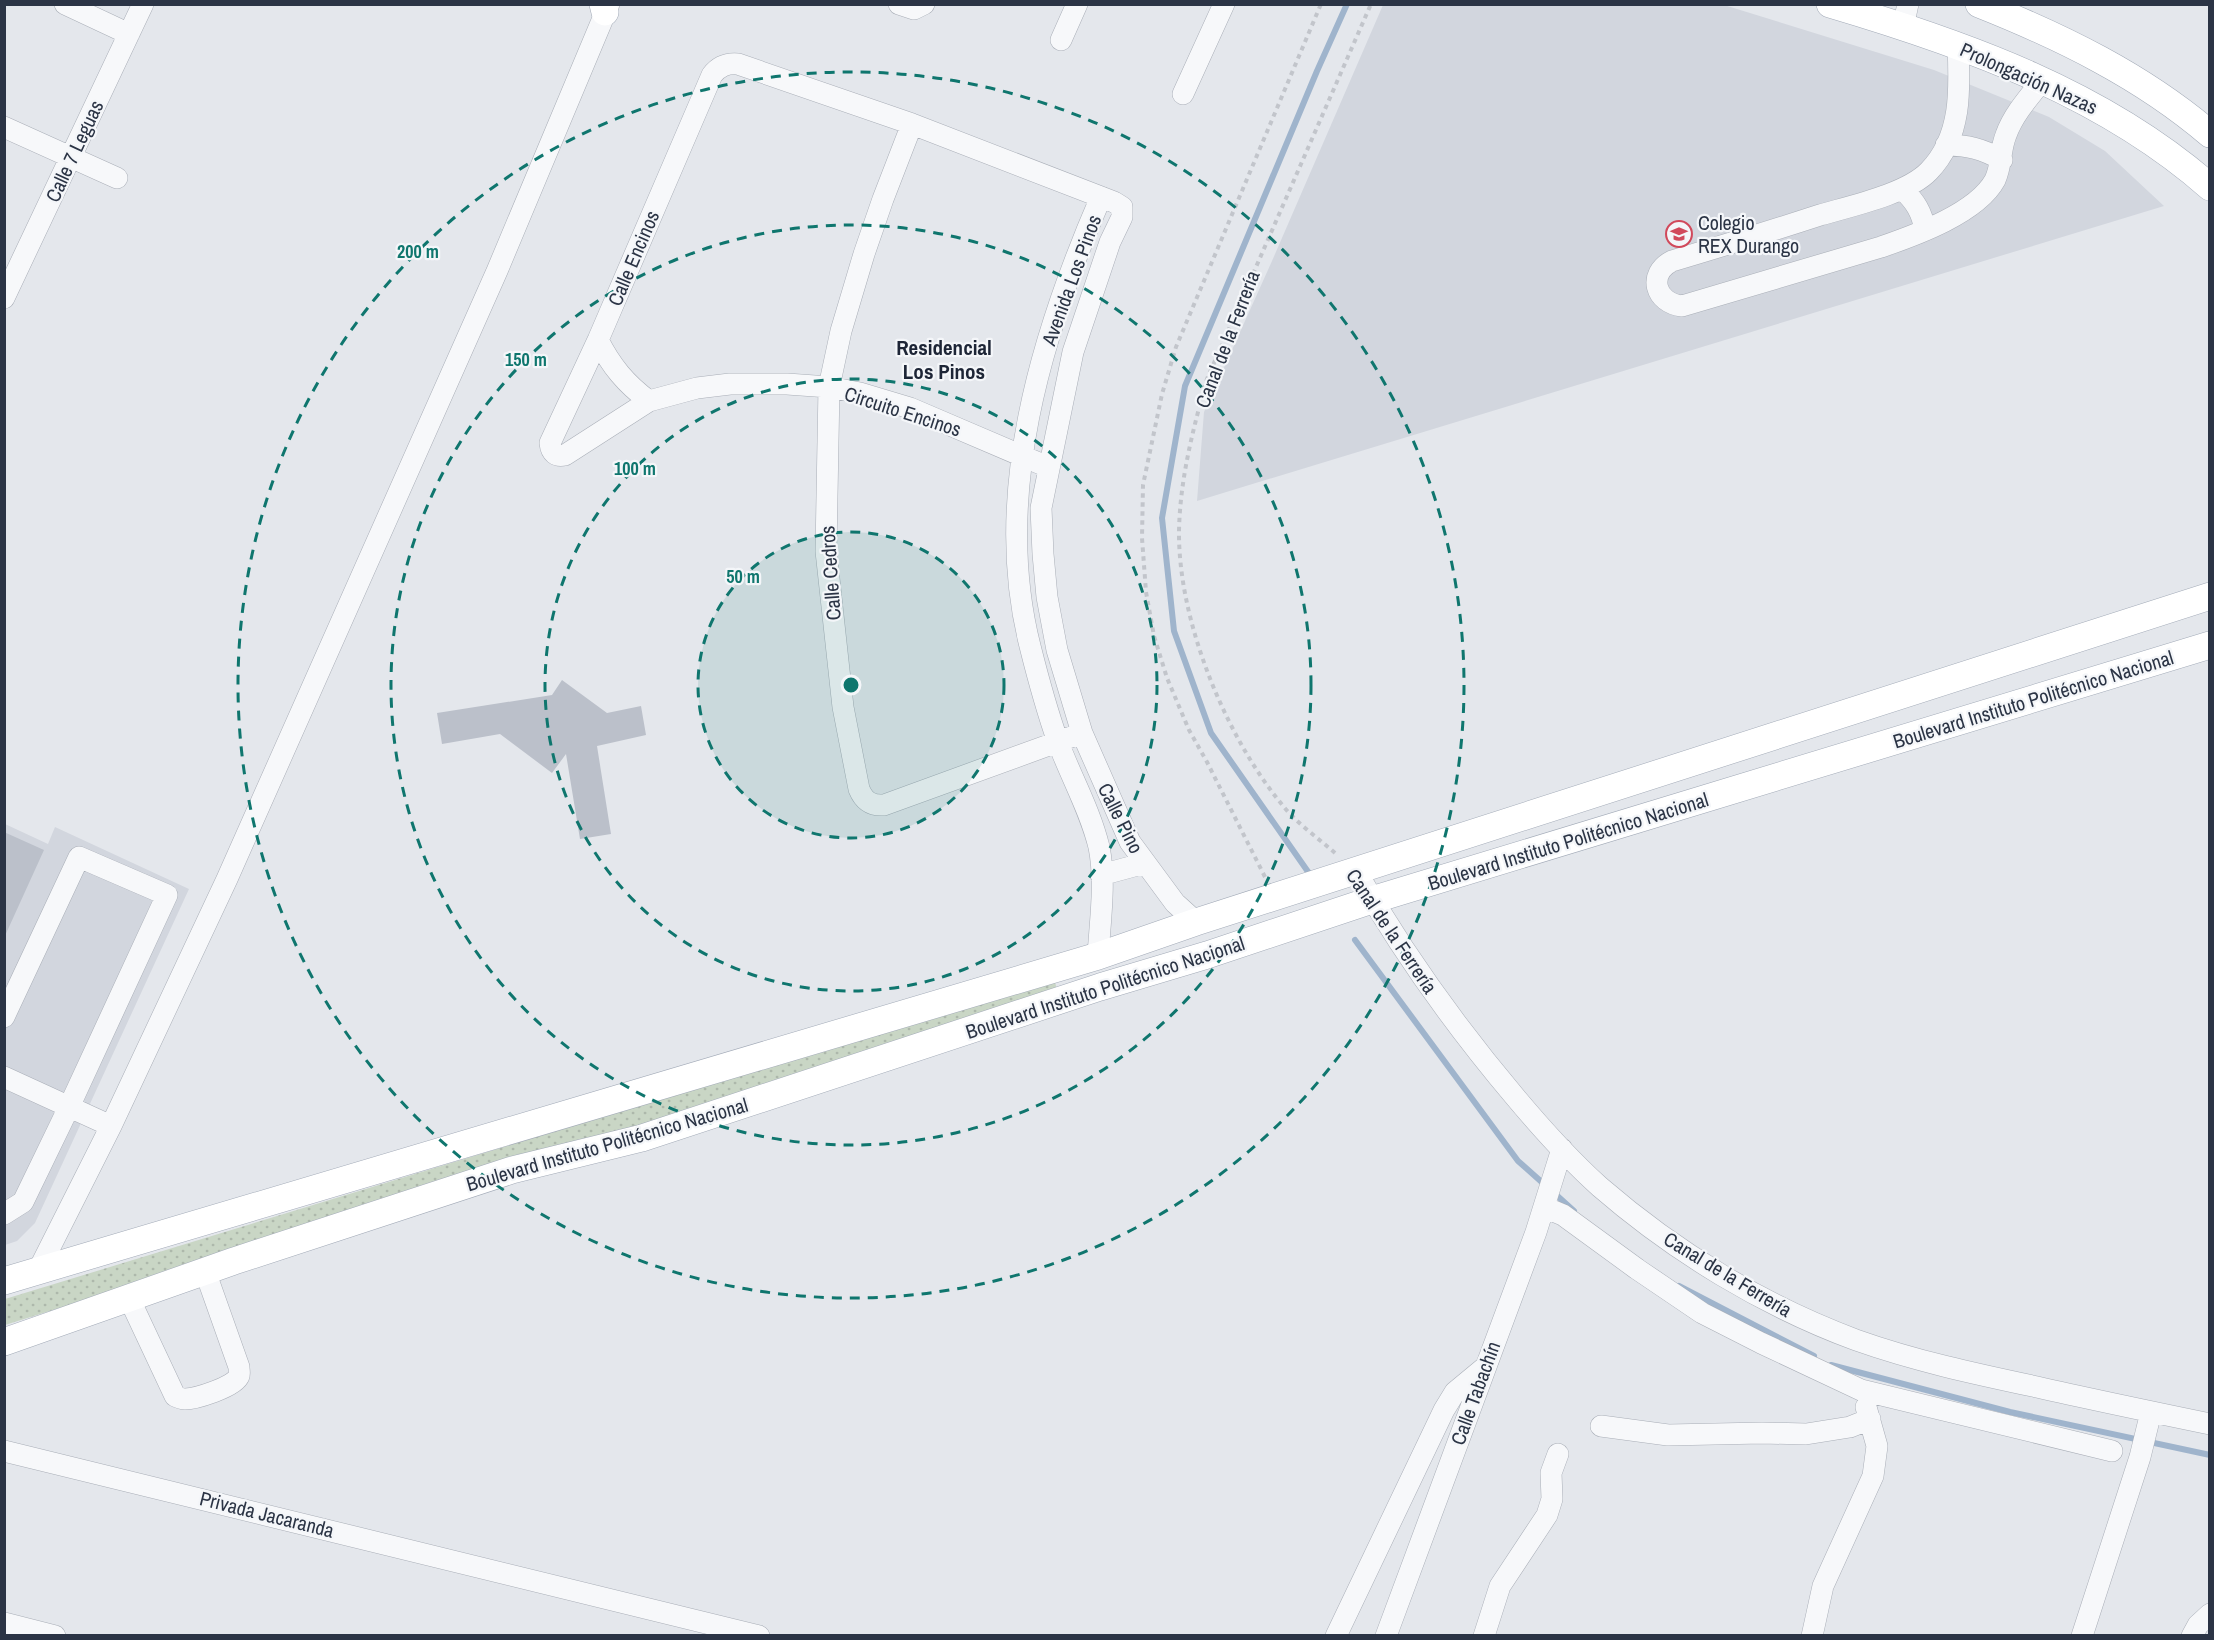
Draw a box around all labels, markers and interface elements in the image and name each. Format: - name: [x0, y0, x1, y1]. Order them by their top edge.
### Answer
- street label: Prolongación Nazas: [1956, 36, 2102, 120]
- street label: Calle 7 Leguas: [39, 96, 109, 206]
- street label: Calle Encinos: [601, 206, 665, 310]
- place label: Colegio REX Durango: [1698, 209, 1799, 259]
- street label: Avenida Los Pinos: [1034, 211, 1107, 350]
- school or university icon: Colegio REX Durango: [1664, 219, 1694, 249]
- text: 200 m: [397, 239, 439, 264]
- street label: Canal de la Ferrería: [1188, 266, 1266, 412]
- district label: Residencial Los Pinos: [896, 333, 992, 386]
- text: 150 m: [505, 347, 547, 372]
- street label: Circuito Encinos: [841, 379, 965, 443]
- text: 100 m: [614, 456, 656, 481]
- street label: Calle Cedros: [813, 525, 847, 621]
- text: 50 m: [726, 564, 760, 589]
- street label: Boulevard Instituto Politécnico Nacional: [1890, 643, 2176, 755]
- centre of rings: [841, 675, 861, 695]
- street label: Calle Pino: [1092, 778, 1150, 858]
- street label: Boulevard Instituto Politécnico Nacional: [1425, 785, 1711, 897]
- street label: Canal de la Ferrería: [1340, 863, 1444, 999]
- street label: Boulevard Instituto Politécnico Nacional: [962, 929, 1248, 1045]
- street label: Boulevard Instituto Politécnico Nacional: [463, 1091, 751, 1197]
- street label: Canal de la Ferrería: [1659, 1225, 1797, 1323]
- street label: Calle Tabachín: [1444, 1337, 1506, 1449]
- street label: Privada Jacaranda: [197, 1484, 337, 1544]

